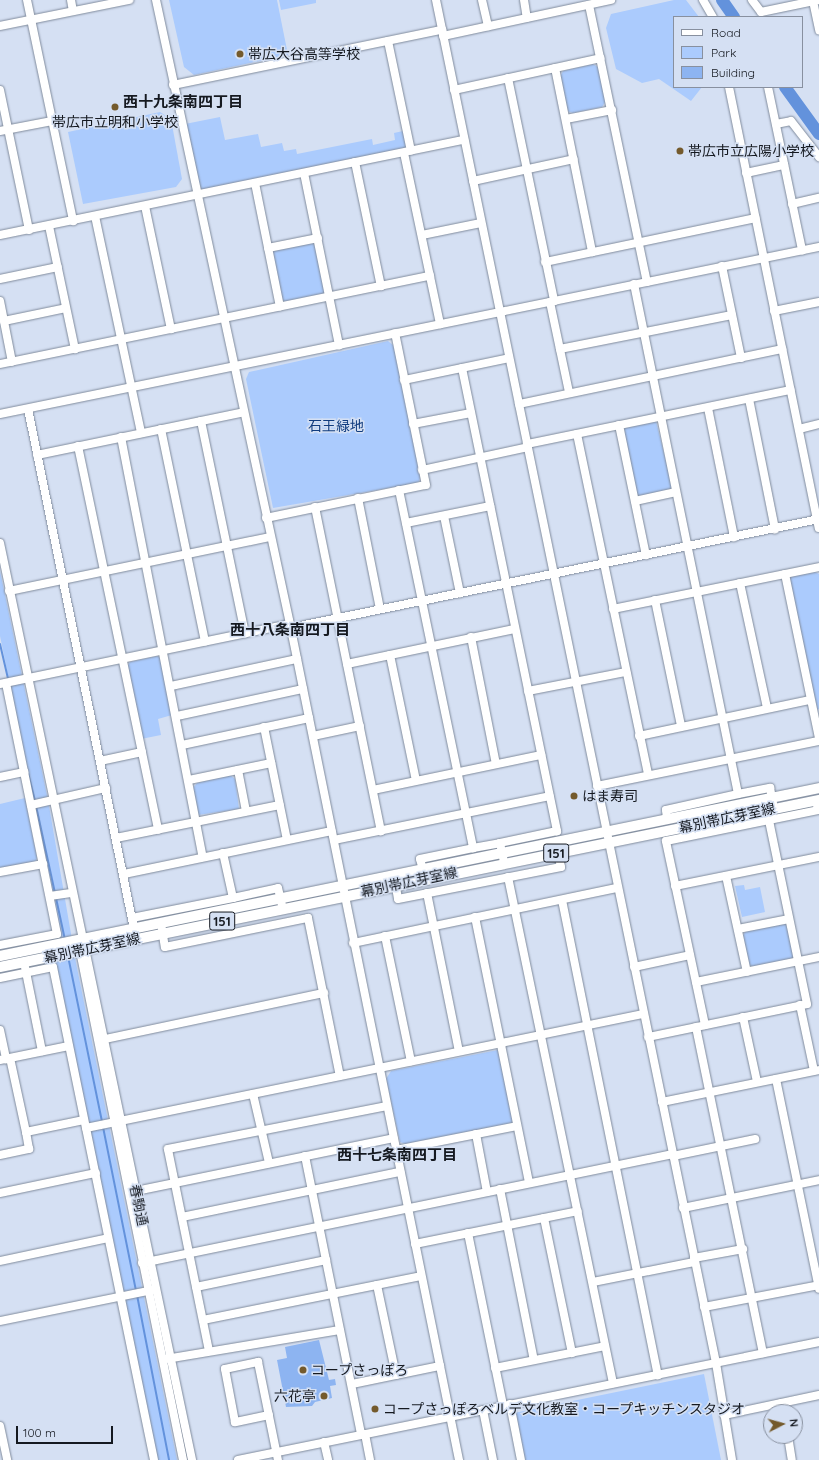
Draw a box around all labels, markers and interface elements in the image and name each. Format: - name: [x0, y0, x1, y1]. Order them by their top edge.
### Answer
- legend: [673, 16, 803, 88]
- text: Road: [711, 25, 741, 40]
- text: Park: [711, 45, 736, 60]
- place label: 帯広大谷高等学校: [248, 46, 360, 62]
- marker: 帯広大谷高等学校: [235, 49, 245, 59]
- text: Building: [711, 65, 755, 80]
- district label: 西十九条南四丁目: [123, 93, 243, 111]
- marker: 帯広市立明和小学校: [110, 102, 120, 112]
- place label: 帯広市立明和小学校: [52, 114, 178, 130]
- place label: 帯広市立広陽小学校: [688, 143, 814, 159]
- marker: 帯広市立広陽小学校: [675, 146, 685, 156]
- park label: 石王緑地: [308, 418, 364, 434]
- district label: 西十八条南四丁目: [230, 621, 350, 639]
- place label: はま寿司: [582, 788, 638, 804]
- marker: はま寿司: [569, 791, 579, 801]
- street label: 幕別帯広芽室線: [677, 800, 777, 836]
- road number: 151: [543, 842, 569, 864]
- street label: 幕別帯広芽室線: [359, 864, 459, 900]
- road number: 151: [209, 910, 235, 932]
- street label: 幕別帯広芽室線: [42, 930, 142, 966]
- district label: 西十七条南四丁目: [337, 1146, 457, 1164]
- street label: 春駒通: [126, 1183, 152, 1227]
- place label: コープさっぽろ: [311, 1362, 409, 1378]
- marker: コープさっぽろ: [298, 1365, 308, 1375]
- place label: 六花亭: [274, 1388, 316, 1404]
- marker: 六花亭: [319, 1391, 329, 1401]
- place label: コープさっぽろベルデ文化教室・コープキッチンスタジオ: [383, 1401, 747, 1417]
- marker: コープさっぽろベルデ文化教室・コープキッチンスタジオ: [370, 1404, 380, 1414]
- north arrow: [763, 1404, 803, 1444]
- scale bar: [18, 1418, 115, 1444]
- text: N: [787, 1418, 801, 1428]
- text: 100 m: [23, 1425, 56, 1440]

